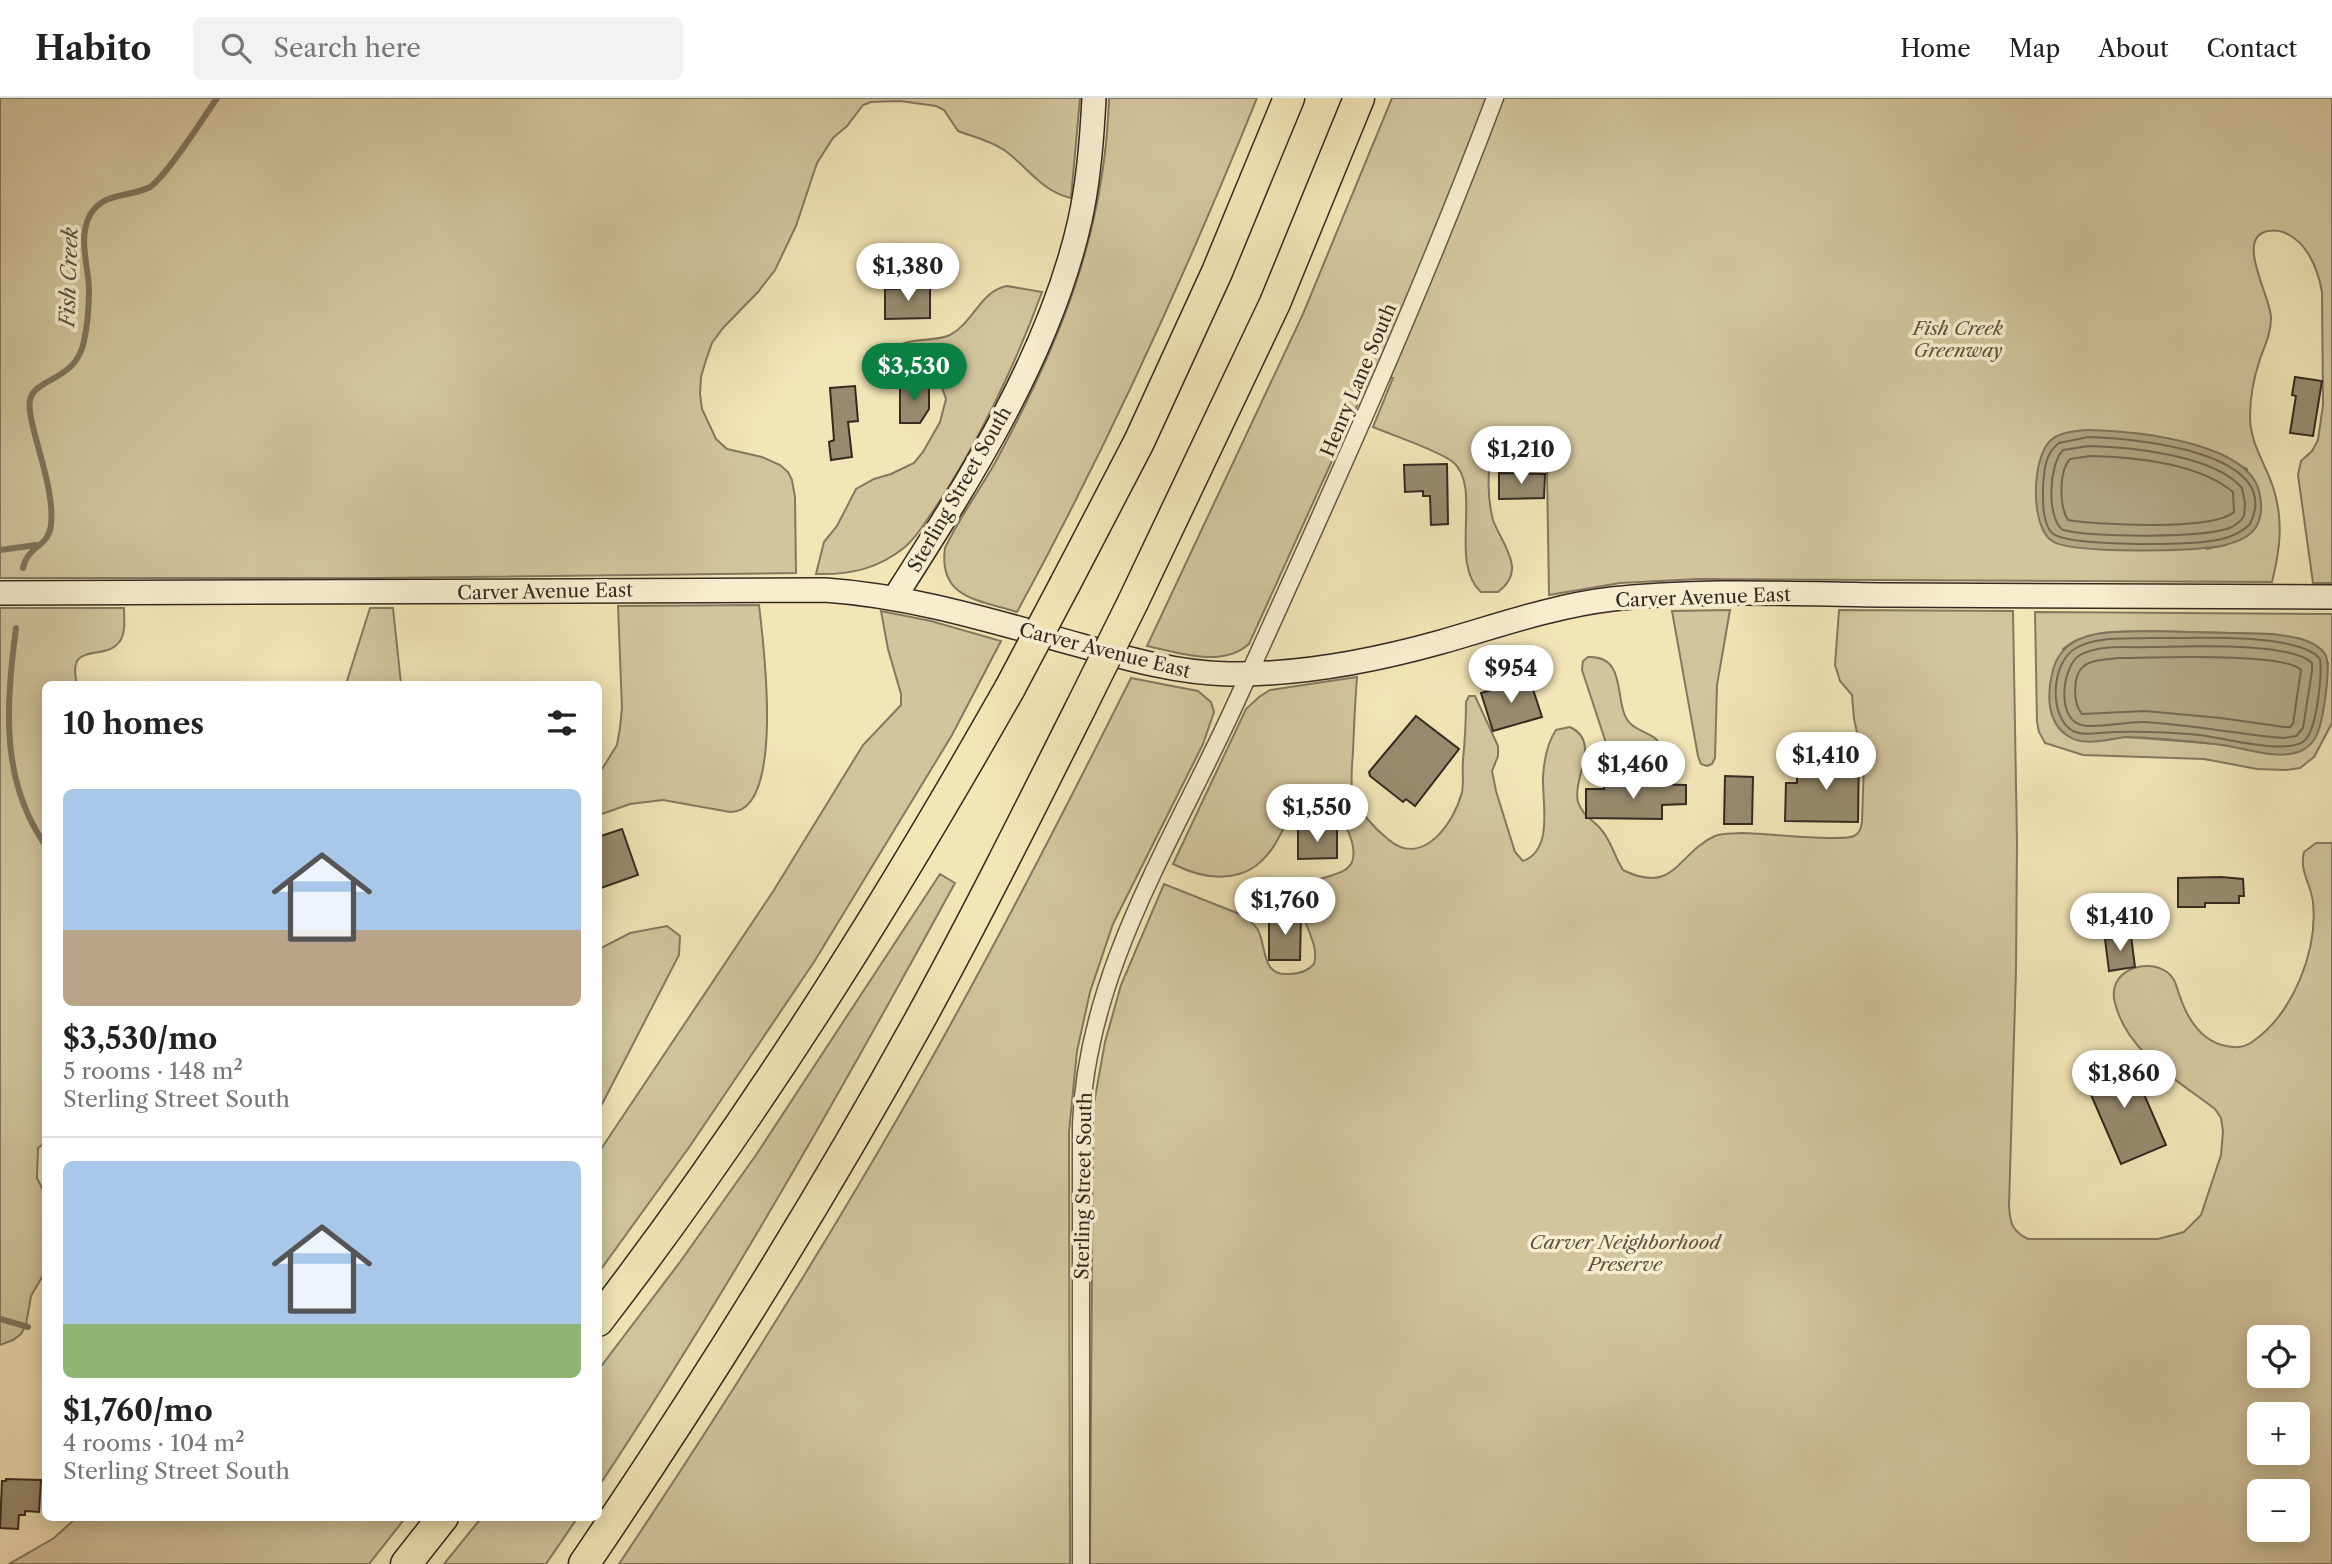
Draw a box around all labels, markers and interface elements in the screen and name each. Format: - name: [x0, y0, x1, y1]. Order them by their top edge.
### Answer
- search box: [193, 17, 683, 80]
- text: Habito: [35, 28, 151, 69]
- icon: search: [217, 29, 255, 67]
- text: Search here: [273, 32, 421, 64]
- text: Home: [1900, 34, 1971, 63]
- text: Map: [2009, 34, 2060, 63]
- text: About: [2098, 34, 2169, 63]
- text: Contact: [2207, 34, 2297, 63]
- water label: Fish Creek: [54, 227, 83, 329]
- pin: $1,380: [851, 244, 965, 303]
- text: $1,380: [872, 252, 944, 280]
- street label: Henry Lane South: [1316, 300, 1401, 461]
- park label: Fish Creek Greenway: [1911, 317, 2003, 362]
- pin: $3,530: [857, 344, 971, 403]
- text: $3,530: [878, 352, 950, 380]
- street label: Sterling Street South: [903, 402, 1016, 576]
- pin: $1,210: [1464, 426, 1578, 486]
- text: $1,210: [1487, 435, 1555, 463]
- street label: Carver Avenue East: [457, 578, 633, 605]
- street label: Carver Avenue East: [1615, 583, 1791, 612]
- street label: Carver Avenue East: [1017, 618, 1193, 683]
- pin: $954: [1470, 646, 1552, 705]
- text: $954: [1485, 654, 1537, 682]
- icon: filters: [543, 704, 581, 742]
- text: 10 homes: [63, 705, 204, 742]
- pin: $1,410: [1769, 732, 1883, 792]
- text: $1,410: [1792, 741, 1860, 769]
- pin: $1,460: [1576, 742, 1690, 801]
- text: $1,460: [1597, 750, 1669, 778]
- pin: $1,550: [1260, 784, 1374, 844]
- text: $1,550: [1282, 793, 1352, 821]
- icon: home: [259, 834, 385, 960]
- pin: $1,760: [1228, 878, 1342, 937]
- text: $1,760: [1250, 886, 1320, 914]
- pin: $1,410: [2063, 894, 2177, 953]
- text: $1,410: [2086, 902, 2154, 930]
- text: $3,530/mo: [63, 1020, 217, 1057]
- pin: $1,860: [2067, 1051, 2181, 1110]
- text: 5 rooms · 148 m²: [63, 1057, 243, 1085]
- text: $1,860: [2088, 1059, 2160, 1087]
- text: Sterling Street South: [63, 1085, 290, 1113]
- street label: Sterling Street South: [1070, 1092, 1097, 1280]
- icon: home: [259, 1206, 385, 1332]
- park label: Carver Neighborhood Preserve: [1529, 1231, 1722, 1276]
- map controls: [2247, 1325, 2310, 1542]
- button: locate: [2247, 1325, 2310, 1388]
- text: $1,760/mo: [63, 1392, 213, 1429]
- button: +: [2247, 1402, 2310, 1465]
- text: 4 rooms · 104 m²: [63, 1429, 245, 1457]
- text: Sterling Street South: [63, 1457, 290, 1485]
- button: −: [2247, 1479, 2310, 1542]

